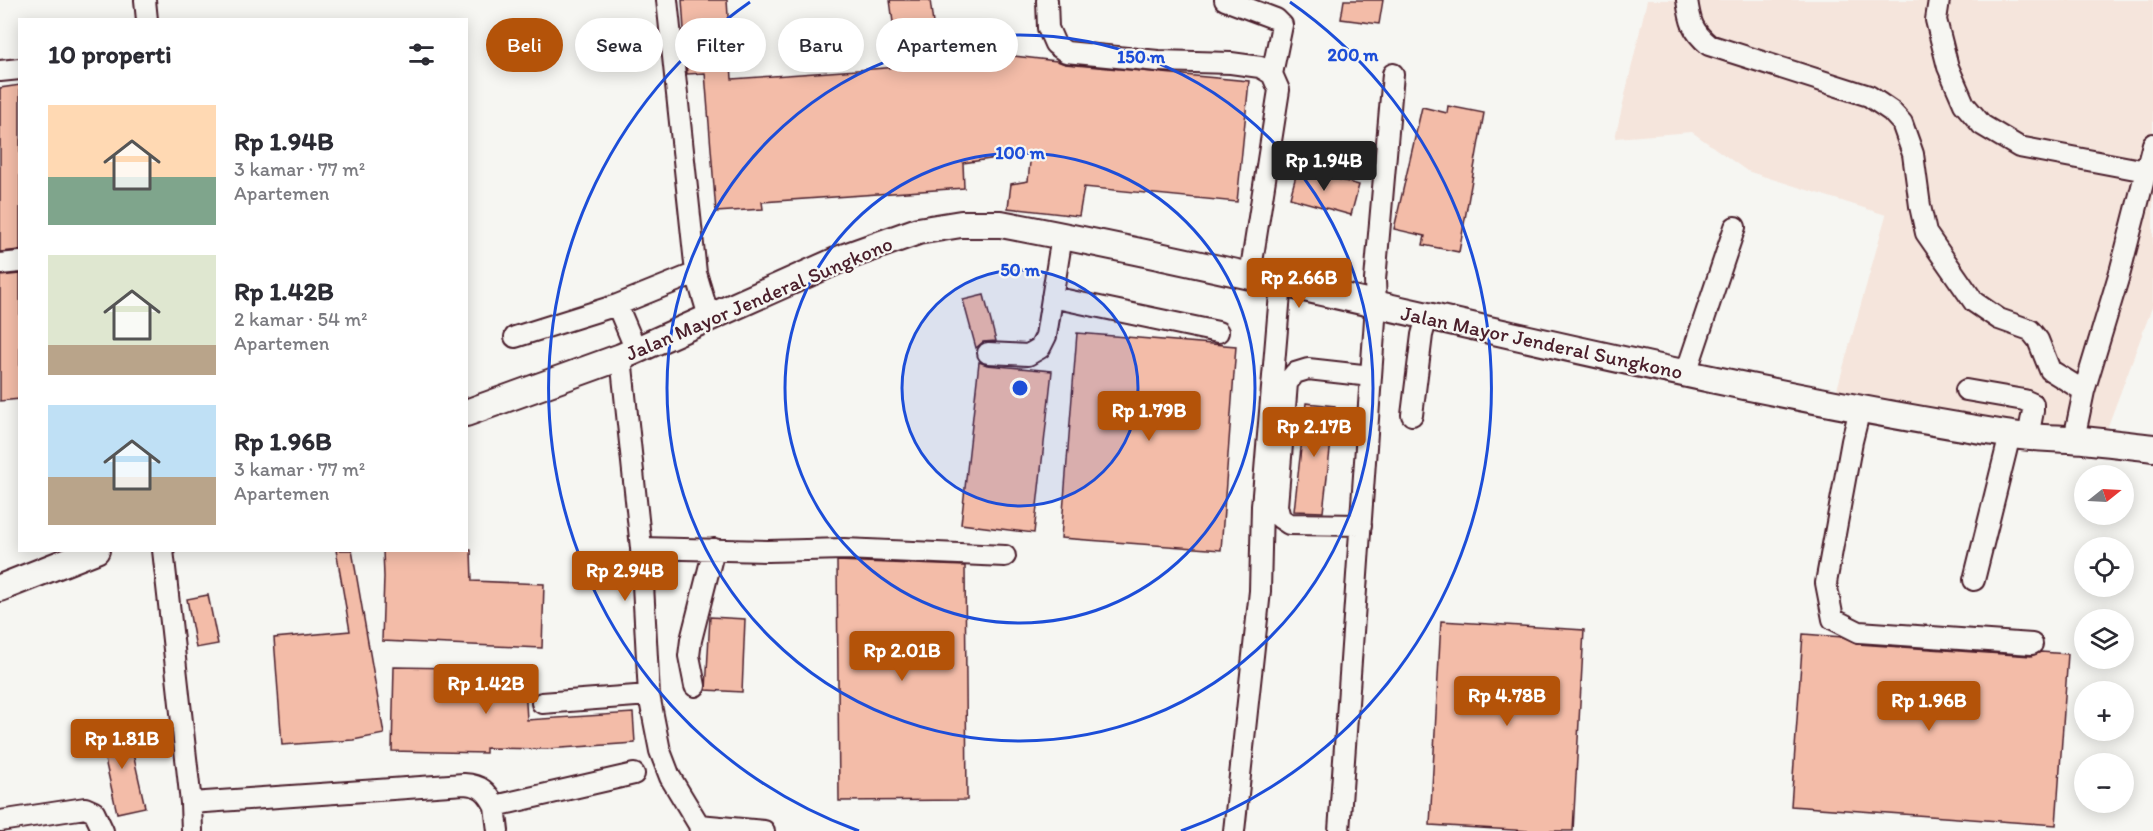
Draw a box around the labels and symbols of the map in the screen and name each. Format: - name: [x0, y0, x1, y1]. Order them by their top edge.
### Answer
- text: 200 m: [1328, 44, 1379, 66]
- text: 150 m: [1117, 46, 1166, 68]
- pin: Rp 1.94B: [1262, 141, 1386, 192]
- text: 100 m: [995, 142, 1046, 164]
- street label: Jalan Mayor Jenderal Sungkono: [622, 230, 896, 366]
- pin: Rp 2.66B: [1237, 258, 1361, 309]
- text: 50 m: [1000, 259, 1041, 281]
- street label: Jalan Mayor Jenderal Sungkono: [1399, 300, 1685, 384]
- centre of rings: [1010, 378, 1030, 398]
- pin: Rp 1.79B: [1087, 391, 1211, 442]
- pin: Rp 2.17B: [1252, 407, 1376, 458]
- north arrow: [2074, 465, 2134, 525]
- pin: Rp 2.94B: [563, 551, 687, 602]
- pin: Rp 2.01B: [840, 631, 964, 682]
- pin: Rp 1.42B: [424, 664, 548, 715]
- pin: Rp 4.78B: [1445, 676, 1569, 727]
- pin: Rp 1.96B: [1867, 681, 1991, 732]
- pin: Rp 1.81B: [60, 719, 184, 770]

